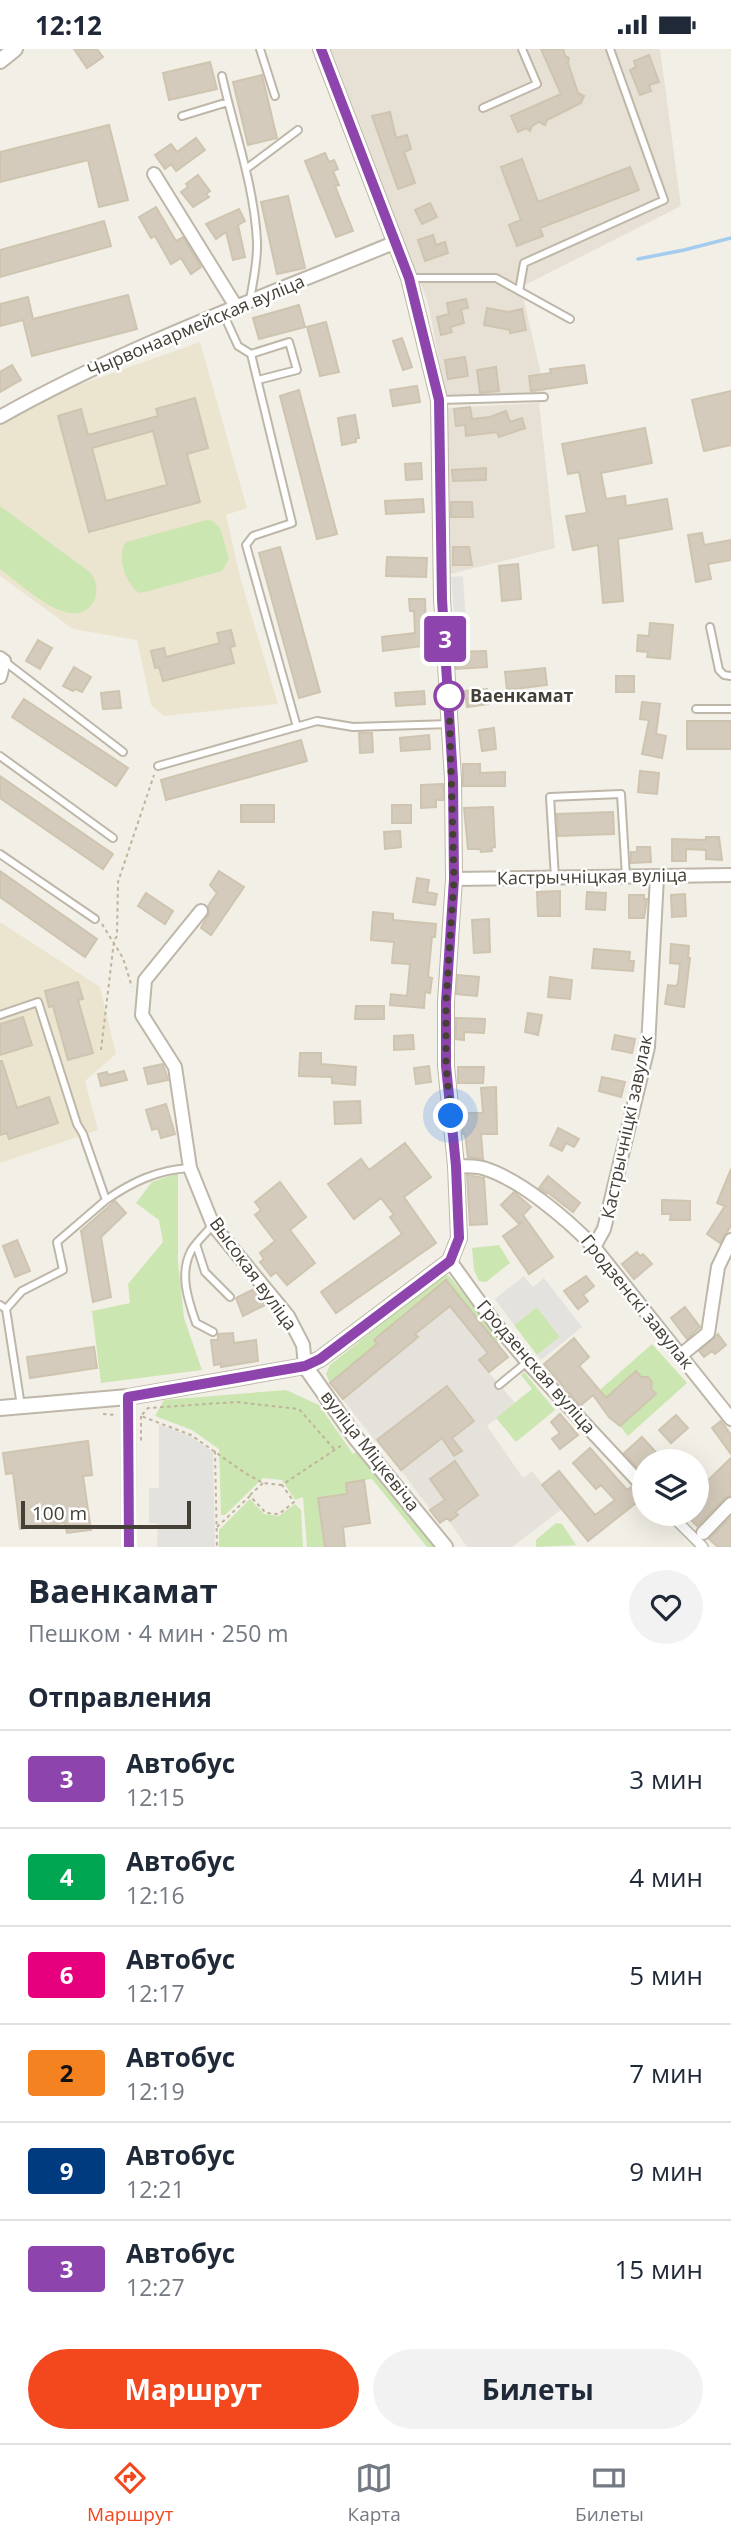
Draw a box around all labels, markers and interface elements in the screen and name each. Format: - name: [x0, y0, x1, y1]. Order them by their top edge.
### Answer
- text: 12:12: [35, 7, 102, 43]
- street label: Чырвонаармейская вуліца: [83, 268, 308, 382]
- line badge: 3: [422, 616, 468, 662]
- text: 3: [438, 622, 452, 655]
- marker: Ваенкамат: [434, 681, 464, 711]
- place label: Ваенкамат: [470, 683, 574, 707]
- street label: Кастрычніцкая вуліца: [497, 862, 687, 890]
- street label: Кастрычніцкі завулак: [595, 1032, 657, 1221]
- your location: [433, 1098, 468, 1133]
- street label: Высокая вуліца: [205, 1212, 303, 1335]
- street label: Гродзенскі завулак: [576, 1229, 700, 1374]
- street label: Гродзенская вуліца: [472, 1294, 602, 1438]
- street label: вуліца Міцкевіча: [316, 1385, 426, 1516]
- map controls: [632, 1449, 709, 1526]
- button: layers: [632, 1449, 709, 1526]
- scale bar: [21, 1498, 191, 1530]
- text: 100 m: [32, 1500, 87, 1526]
- text: Ваенкамат: [28, 1568, 218, 1613]
- button: heart: [629, 1570, 703, 1644]
- text: Пешком · 4 мин · 250 m: [28, 1617, 289, 1649]
- text: Отправления: [28, 1679, 212, 1715]
- text: Автобус: [126, 1745, 235, 1781]
- text: 3 мин: [629, 1761, 703, 1797]
- text: 3: [60, 1762, 73, 1795]
- text: 12:15: [126, 1781, 185, 1813]
- text: Автобус: [126, 1843, 235, 1879]
- text: 4 мин: [629, 1859, 703, 1895]
- text: 4: [60, 1860, 73, 1893]
- text: 12:16: [126, 1879, 185, 1911]
- text: Автобус: [126, 1941, 235, 1977]
- text: 5 мин: [629, 1957, 703, 1993]
- text: 6: [60, 1958, 73, 1991]
- text: 12:17: [126, 1977, 185, 2009]
- text: Автобус: [126, 2039, 235, 2075]
- text: 7 мин: [629, 2055, 703, 2091]
- text: 2: [60, 2056, 73, 2089]
- text: 12:19: [126, 2075, 185, 2107]
- text: Автобус: [126, 2137, 235, 2173]
- text: 9 мин: [629, 2153, 703, 2189]
- text: 9: [60, 2154, 73, 2187]
- text: 12:21: [126, 2173, 185, 2205]
- text: Автобус: [126, 2235, 235, 2271]
- text: 15 мин: [614, 2251, 703, 2287]
- text: 3: [60, 2252, 73, 2285]
- text: 12:27: [126, 2271, 185, 2303]
- button: Маршрут: [28, 2349, 359, 2429]
- button: Билеты: [373, 2349, 703, 2429]
- tab: Маршрут: [87, 2459, 173, 2527]
- tab: Карта: [348, 2459, 401, 2527]
- tab: Билеты: [575, 2459, 644, 2527]

